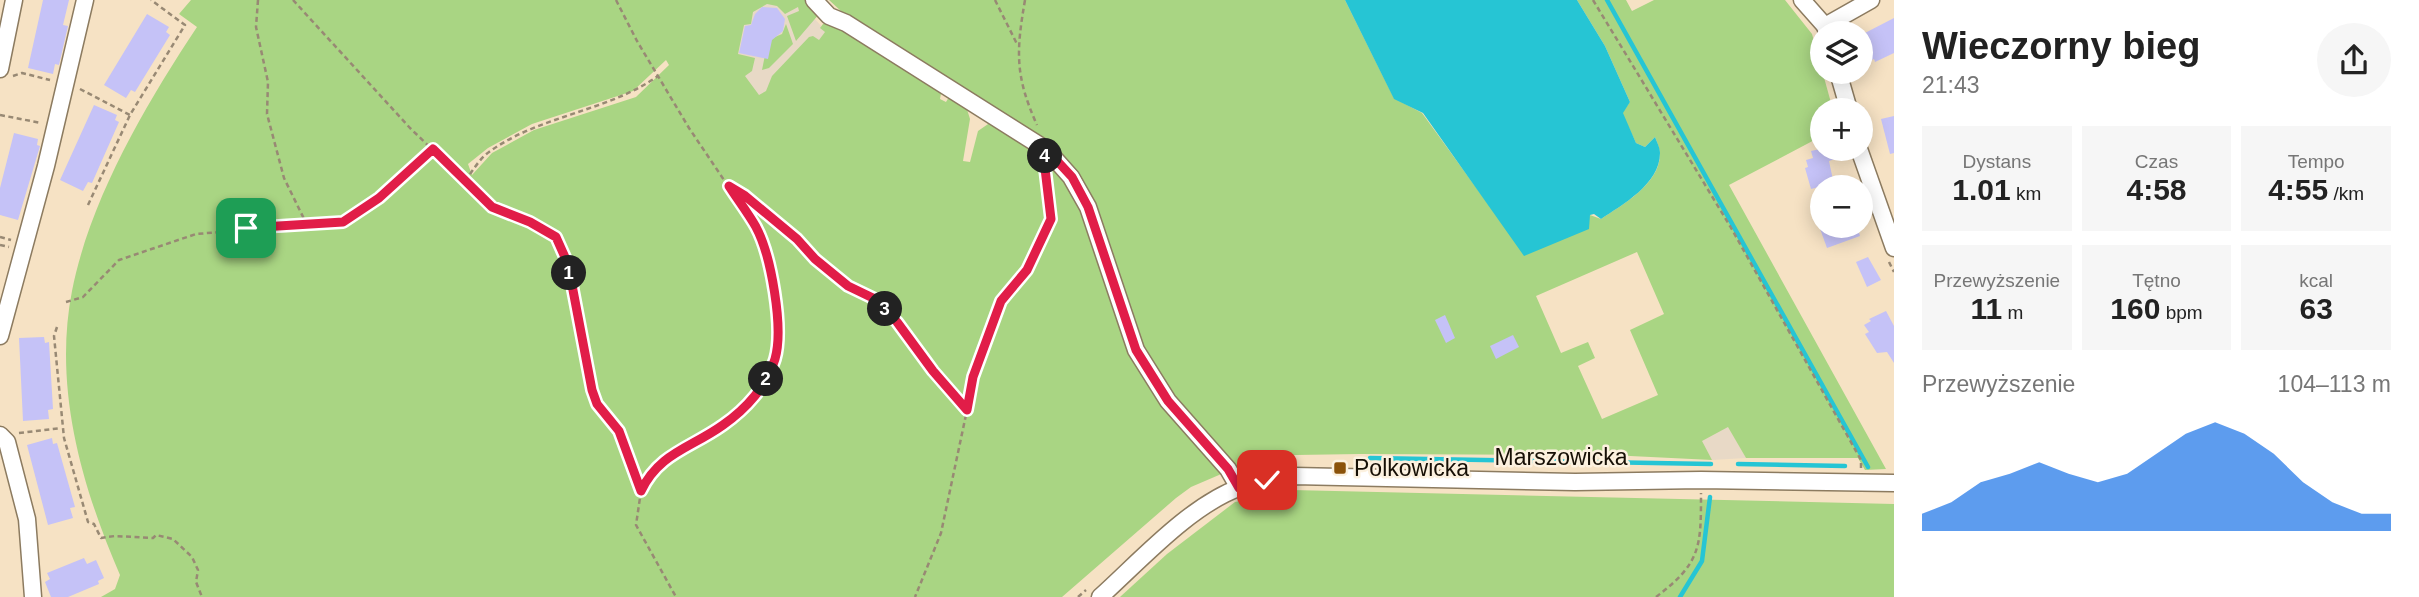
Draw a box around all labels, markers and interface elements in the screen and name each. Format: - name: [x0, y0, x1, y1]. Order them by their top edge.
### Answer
- map controls: [1810, 21, 1873, 238]
- button: layers: [1810, 21, 1873, 84]
- button: share: [2317, 23, 2391, 97]
- text: Wieczorny bieg: [1922, 25, 2200, 67]
- text: 21:43: [1922, 72, 1980, 98]
- button: +: [1810, 98, 1873, 161]
- pin: 4: [1028, 138, 1062, 174]
- text: 4: [1039, 145, 1050, 166]
- text: Dystans: [1963, 151, 2031, 172]
- text: Czas: [2135, 151, 2178, 172]
- text: Tempo: [2288, 151, 2345, 172]
- text: 1.01: [1952, 173, 2011, 206]
- text: 4:58: [2126, 173, 2187, 206]
- text: 4:55: [2268, 173, 2328, 206]
- button: −: [1810, 175, 1873, 238]
- text: km: [2011, 183, 2041, 204]
- text: /km: [2328, 183, 2364, 204]
- pin: [216, 198, 276, 258]
- icon: arrive: [227, 209, 265, 247]
- pin: 1: [552, 256, 586, 290]
- text: 1: [563, 262, 574, 283]
- text: Przewyższenie: [1933, 270, 2060, 291]
- text: Tętno: [2132, 270, 2181, 291]
- text: kcal: [2299, 270, 2333, 291]
- pin: 3: [868, 292, 903, 326]
- text: 11: [1970, 292, 2002, 325]
- text: 160: [2110, 292, 2160, 325]
- text: 63: [2299, 292, 2333, 325]
- text: 3: [879, 298, 890, 319]
- text: m: [2002, 302, 2023, 323]
- text: bpm: [2160, 302, 2203, 323]
- pin: 2: [748, 362, 784, 396]
- text: 2: [760, 368, 771, 389]
- text: Przewyższenie: [1922, 371, 2075, 397]
- text: 104–113 m: [2278, 371, 2391, 397]
- street label: Marszowicka: [1495, 444, 1628, 470]
- pin: [1237, 450, 1297, 510]
- place label: Polkowicka: [1354, 455, 1469, 481]
- marker: Polkowicka: [1332, 460, 1348, 476]
- icon: check: [1248, 461, 1286, 499]

